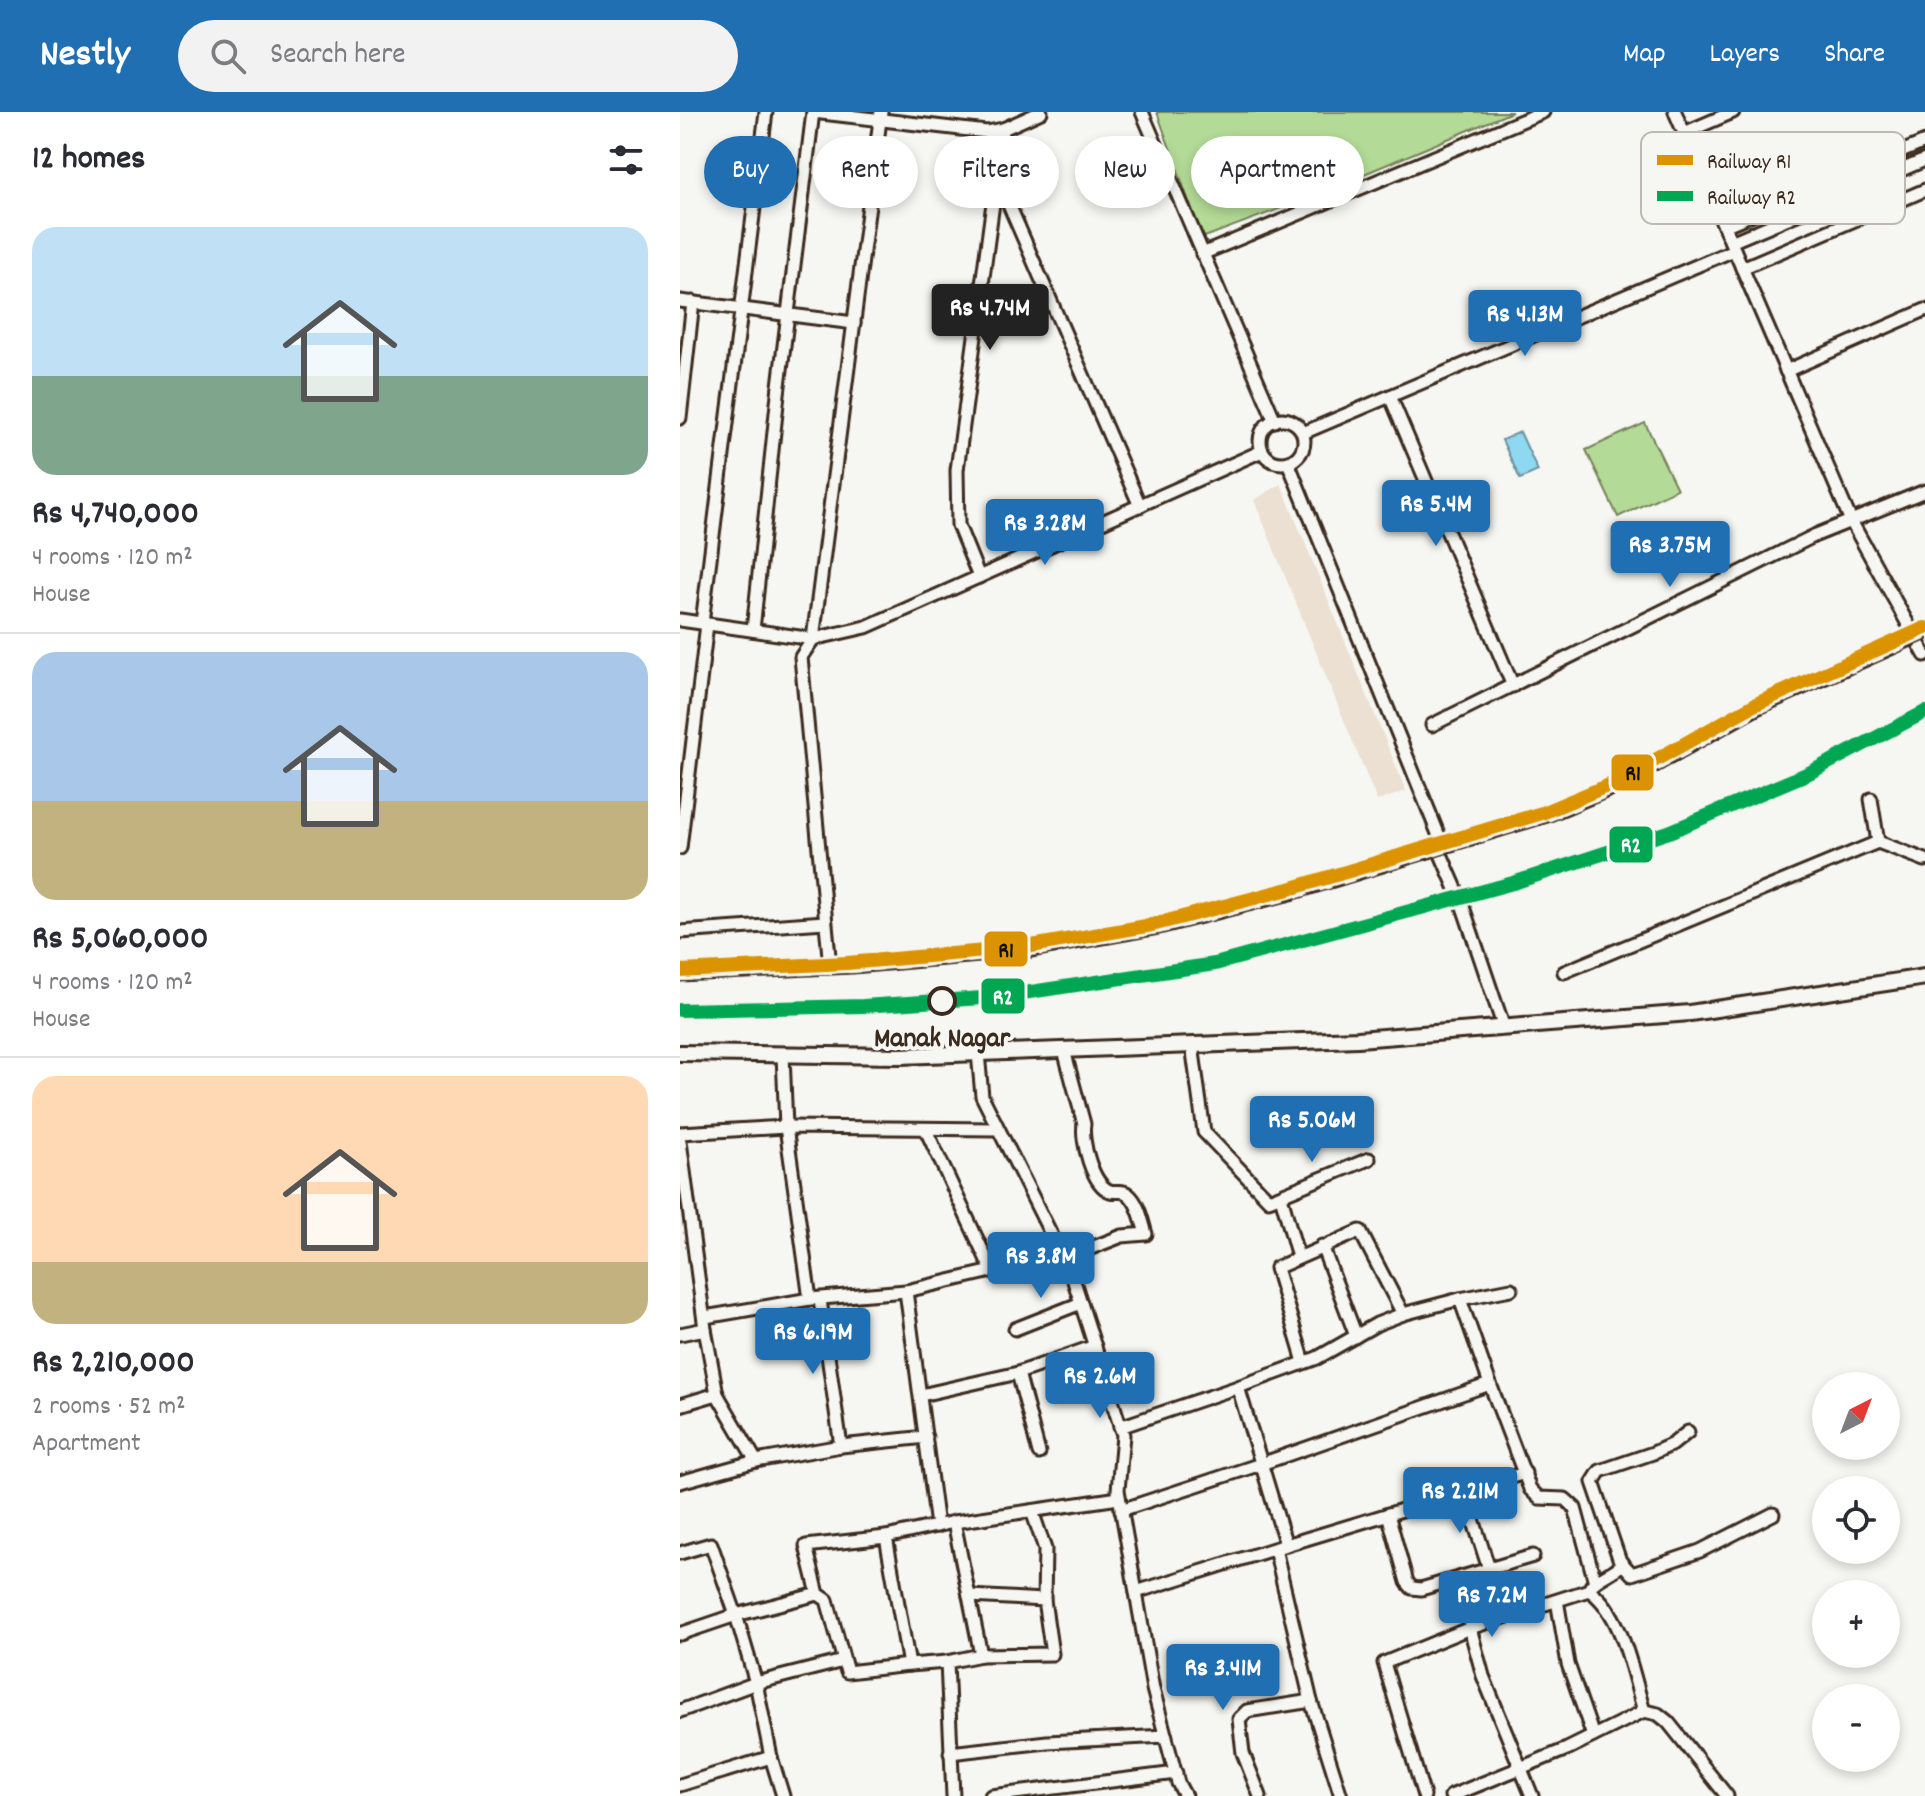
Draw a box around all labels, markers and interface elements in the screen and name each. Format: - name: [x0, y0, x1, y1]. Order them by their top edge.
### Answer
- search box: [178, 20, 738, 92]
- text: Nestly: [40, 29, 130, 84]
- icon: search: [206, 34, 250, 78]
- text: Search here: [270, 35, 406, 78]
- text: Map: [1623, 36, 1666, 76]
- text: Layers: [1710, 36, 1780, 76]
- text: Share: [1824, 36, 1885, 76]
- legend: [1641, 132, 1905, 224]
- text: 12 homes: [32, 136, 145, 185]
- chip: Buy: [704, 136, 797, 208]
- chip: Rent: [813, 136, 918, 208]
- chip: Filters: [934, 136, 1059, 208]
- chip: New: [1075, 136, 1175, 208]
- chip: Apartment: [1191, 136, 1364, 208]
- icon: filters: [604, 138, 648, 182]
- text: Railway R1: [1707, 148, 1791, 179]
- text: Railway R2: [1707, 184, 1796, 215]
- icon: home: [268, 279, 412, 423]
- pin: Rs 4.74M: [907, 284, 1073, 352]
- pin: Rs 4.13M: [1442, 290, 1608, 358]
- text: Rs 4.74M: [950, 291, 1030, 328]
- text: Rs 4.13M: [1486, 297, 1564, 334]
- pin: Rs 5.4M: [1362, 480, 1510, 548]
- text: Rs 5.4M: [1400, 487, 1472, 524]
- text: Rs 4,740,000: [32, 491, 199, 540]
- pin: Rs 3.28M: [962, 499, 1128, 567]
- text: Rs 3.28M: [1004, 506, 1086, 543]
- pin: Rs 3.75M: [1587, 521, 1753, 589]
- text: Rs 3.75M: [1629, 528, 1711, 565]
- text: 4 rooms · 120 m²: [32, 540, 193, 577]
- text: House: [32, 577, 90, 614]
- icon: home: [268, 704, 412, 848]
- line badge: R1: [1610, 753, 1655, 792]
- text: R1: [1625, 760, 1641, 791]
- line badge: R2: [1608, 825, 1654, 864]
- text: R2: [1621, 832, 1641, 863]
- text: Rs 5,060,000: [32, 916, 209, 965]
- line badge: R1: [983, 930, 1029, 968]
- text: R1: [998, 937, 1014, 968]
- text: 4 rooms · 120 m²: [32, 965, 193, 1002]
- line badge: R2: [980, 977, 1026, 1015]
- text: R2: [993, 984, 1013, 1015]
- marker: Manak Nagar: [928, 987, 956, 1015]
- text: House: [32, 1002, 90, 1039]
- place label: Manak Nagar: [874, 1021, 1011, 1061]
- pin: Rs 5.06M: [1229, 1096, 1395, 1164]
- text: Rs 5.06M: [1268, 1103, 1356, 1140]
- icon: home: [268, 1128, 412, 1272]
- pin: Rs 3.8M: [967, 1232, 1115, 1300]
- text: Rs 3.8M: [1005, 1239, 1077, 1276]
- pin: Rs 6.19M: [730, 1308, 896, 1376]
- text: Rs 6.19M: [773, 1315, 853, 1352]
- text: Rs 2,210,000: [32, 1340, 195, 1389]
- pin: Rs 2.6M: [1026, 1352, 1174, 1420]
- text: Rs 2.6M: [1063, 1359, 1137, 1396]
- north arrow: [1812, 1372, 1900, 1460]
- map controls: [1812, 1372, 1900, 1772]
- text: 2 rooms · 52 m²: [32, 1389, 185, 1426]
- text: Apartment: [32, 1426, 141, 1463]
- pin: Rs 2.21M: [1377, 1467, 1543, 1535]
- text: Rs 2.21M: [1421, 1474, 1499, 1511]
- button: locate: [1812, 1476, 1900, 1564]
- pin: Rs 7.2M: [1418, 1571, 1566, 1639]
- text: Rs 7.2M: [1457, 1578, 1527, 1615]
- button: +: [1812, 1580, 1900, 1668]
- pin: Rs 3.41M: [1140, 1644, 1306, 1712]
- text: Rs 3.41M: [1184, 1651, 1262, 1688]
- button: −: [1812, 1684, 1900, 1772]

